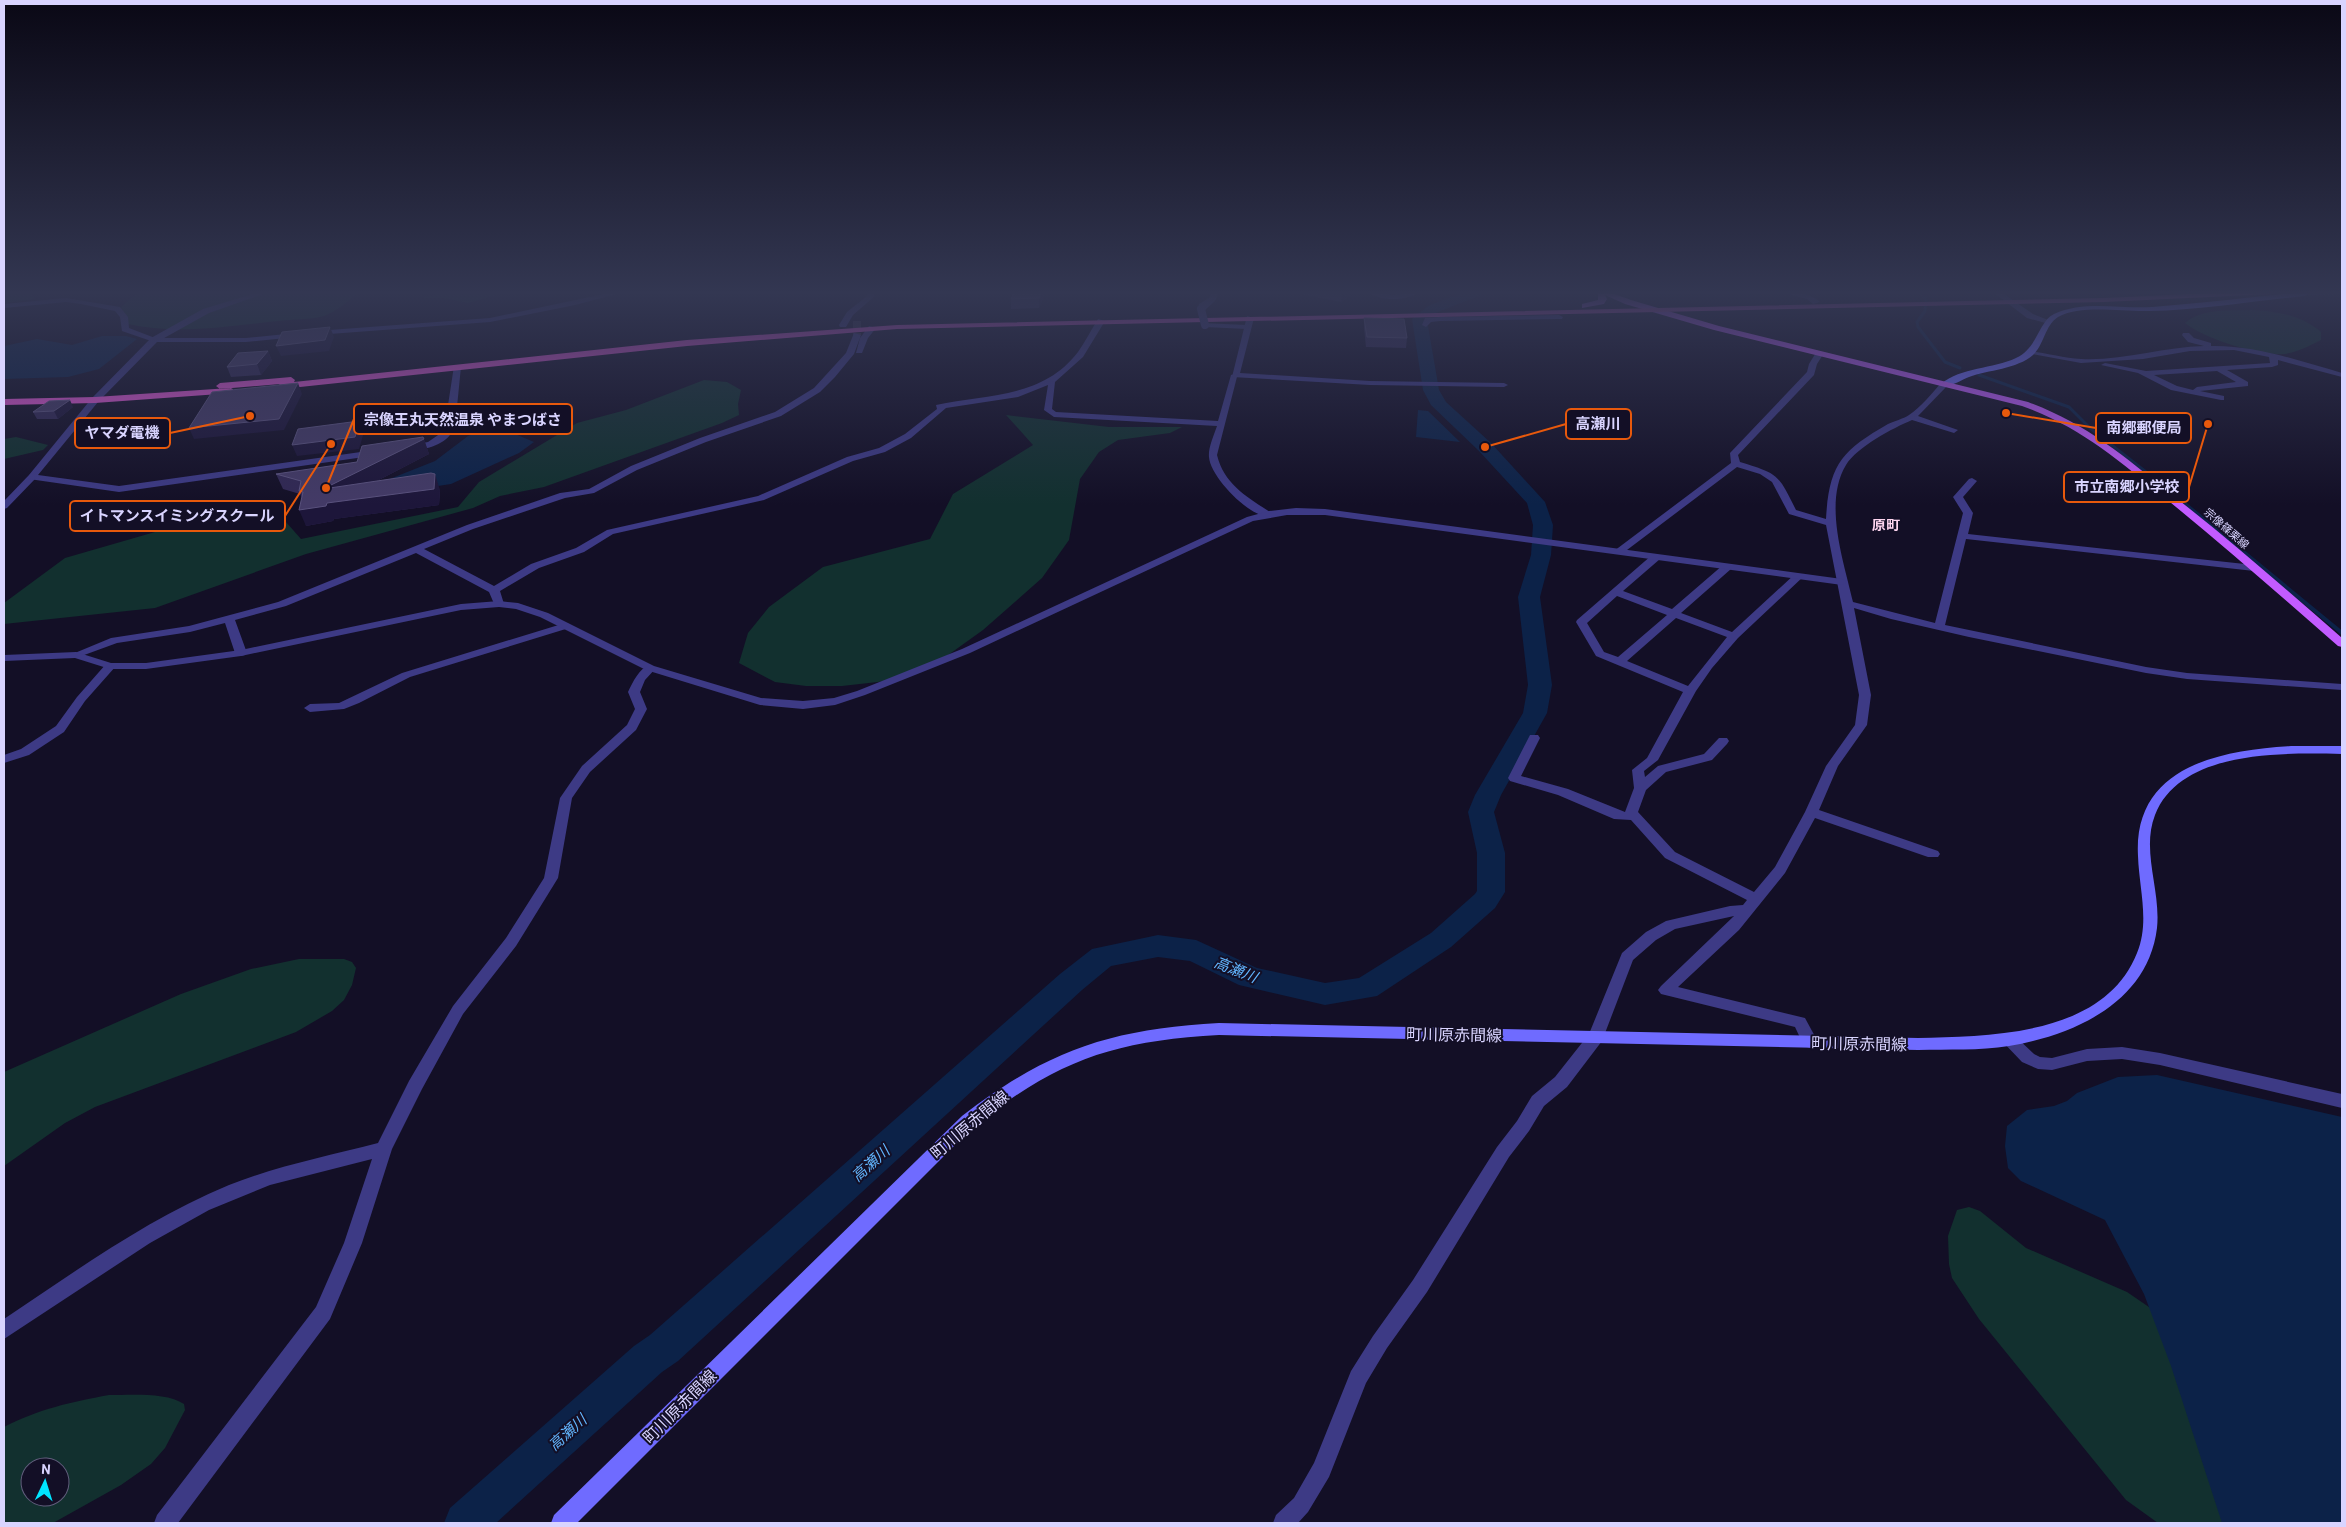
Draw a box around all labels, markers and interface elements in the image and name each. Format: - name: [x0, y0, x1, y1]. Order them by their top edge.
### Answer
- callout: 宗像王丸天然温泉 やまつばさ: [354, 404, 572, 434]
- callout: 高瀬川: [1566, 409, 1631, 439]
- text: 宗像王丸天然温泉 やまつばさ: [364, 410, 562, 428]
- callout: 南郷郵便局: [2096, 413, 2191, 443]
- text: 高瀬川: [1575, 414, 1621, 432]
- callout: ヤマダ電機: [75, 418, 170, 448]
- text: 南郷郵便局: [2106, 418, 2182, 436]
- text: ヤマダ電機: [84, 423, 160, 441]
- callout: 市立南郷小学校: [2064, 472, 2189, 502]
- text: 市立南郷小学校: [2074, 477, 2180, 495]
- callout: イトマンスイミングスクール: [70, 501, 285, 531]
- street label: 宗像篠栗線: [2202, 505, 2252, 551]
- text: イトマンスイミングスクール: [80, 506, 274, 524]
- district label: 原町: [1872, 516, 1900, 533]
- water label: 高瀬川: [1212, 952, 1262, 987]
- street label: 町川原赤間線: [1406, 1024, 1502, 1044]
- street label: 町川原赤間線: [1811, 1033, 1907, 1053]
- street label: 町川原赤間線: [926, 1086, 1012, 1162]
- water label: 高瀬川: [847, 1140, 894, 1185]
- street label: 町川原赤間線: [638, 1365, 720, 1447]
- water label: 高瀬川: [544, 1409, 591, 1454]
- north arrow: [20, 1457, 70, 1507]
- text: N: [41, 1460, 51, 1477]

